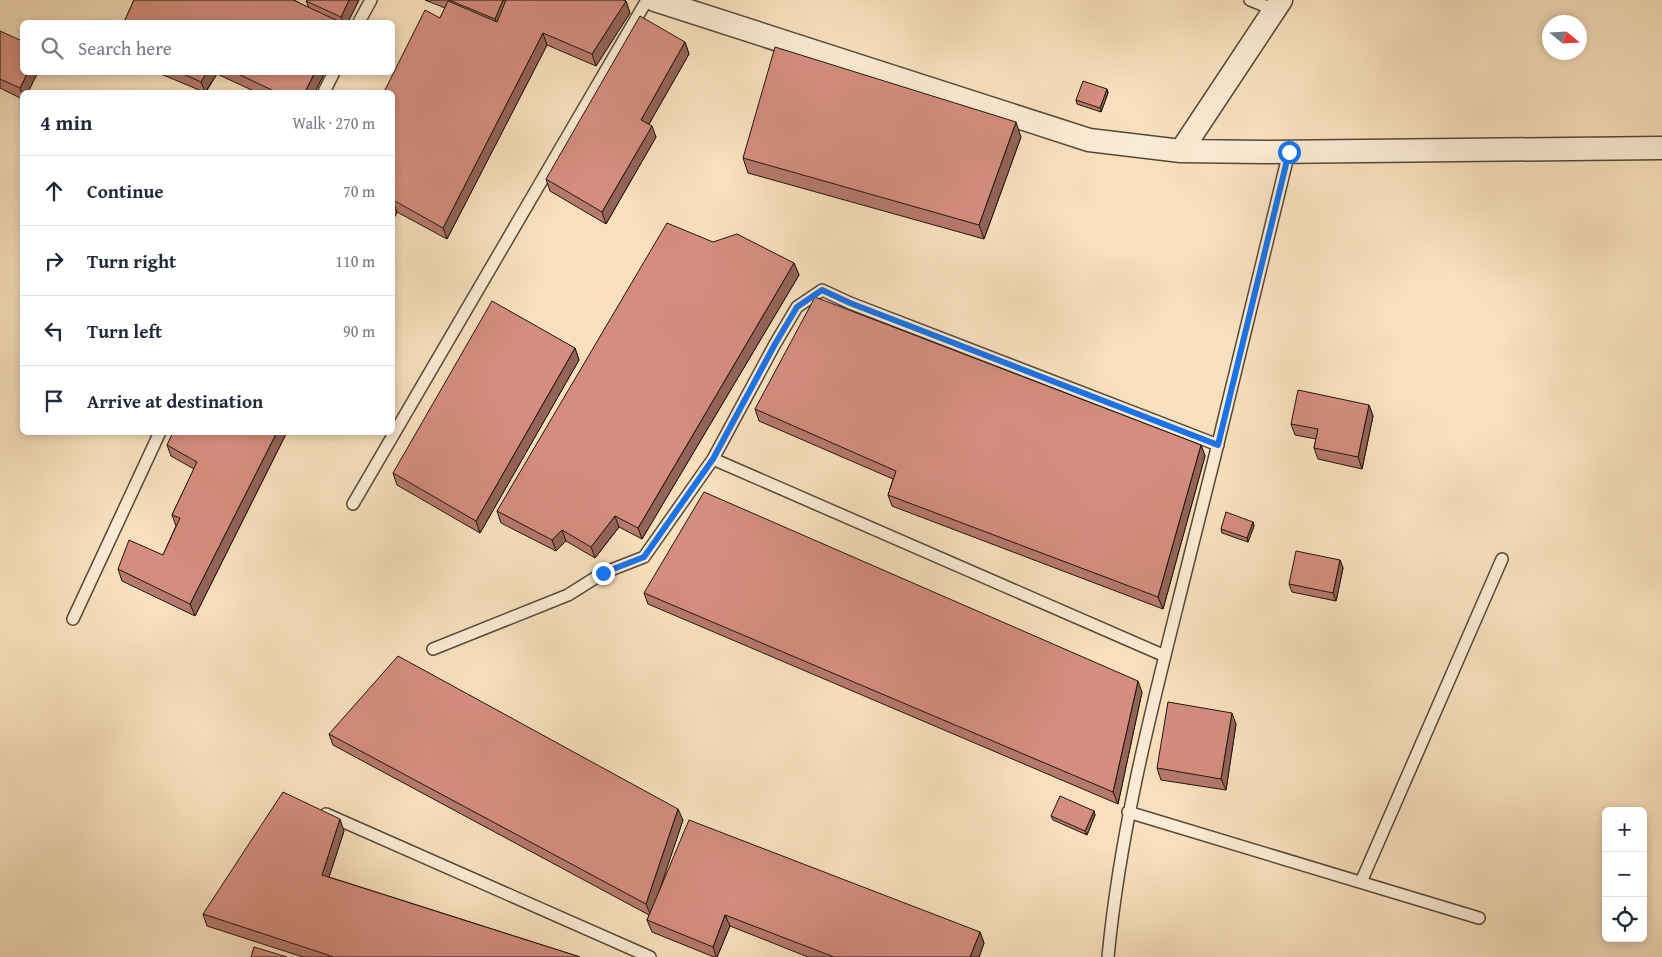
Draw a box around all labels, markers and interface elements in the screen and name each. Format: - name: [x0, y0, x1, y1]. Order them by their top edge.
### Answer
- north arrow: [1542, 15, 1587, 60]
- search box: [20, 20, 395, 75]
- icon: search: [38, 34, 66, 62]
- text: Search here: [78, 34, 172, 62]
- text: 4 min: [40, 107, 92, 138]
- text: Walk · 270 m: [292, 111, 375, 135]
- route start: [1278, 141, 1301, 164]
- icon: ahead: [40, 177, 68, 205]
- text: Continue: [87, 177, 164, 205]
- text: 70 m: [343, 179, 375, 203]
- icon: right: [40, 247, 68, 275]
- text: Turn right: [87, 247, 176, 275]
- text: 110 m: [335, 249, 375, 273]
- icon: left: [40, 317, 68, 345]
- text: Turn left: [87, 317, 162, 345]
- text: 90 m: [343, 319, 375, 343]
- icon: arrive: [40, 387, 68, 415]
- text: Arrive at destination: [87, 387, 263, 415]
- route end: [592, 562, 615, 585]
- map controls: [1602, 807, 1647, 942]
- button: +: [1602, 807, 1647, 852]
- button: −: [1602, 852, 1647, 897]
- button: locate: [1602, 897, 1647, 942]

